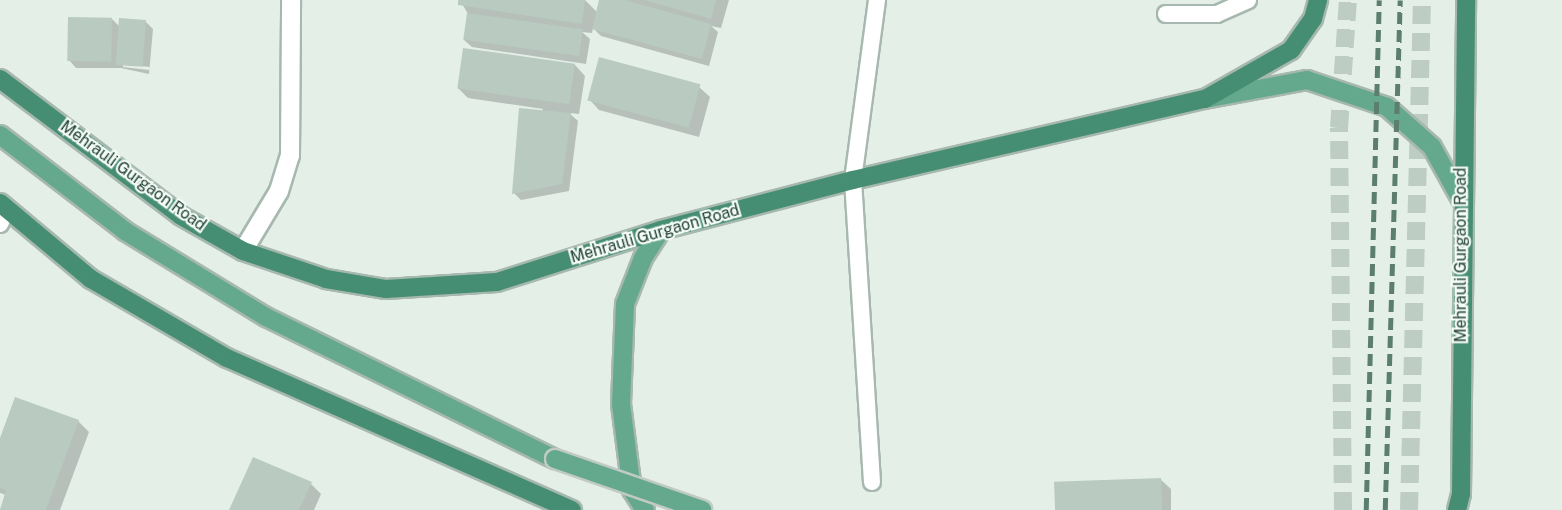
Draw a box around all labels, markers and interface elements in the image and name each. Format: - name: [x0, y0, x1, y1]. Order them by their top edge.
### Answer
- street label: Mehrauli Gurgaon Road: [57, 117, 209, 235]
- street label: Mehrauli Gurgaon Road: [1451, 168, 1471, 342]
- street label: Mehrauli Gurgaon Road: [568, 201, 742, 267]

